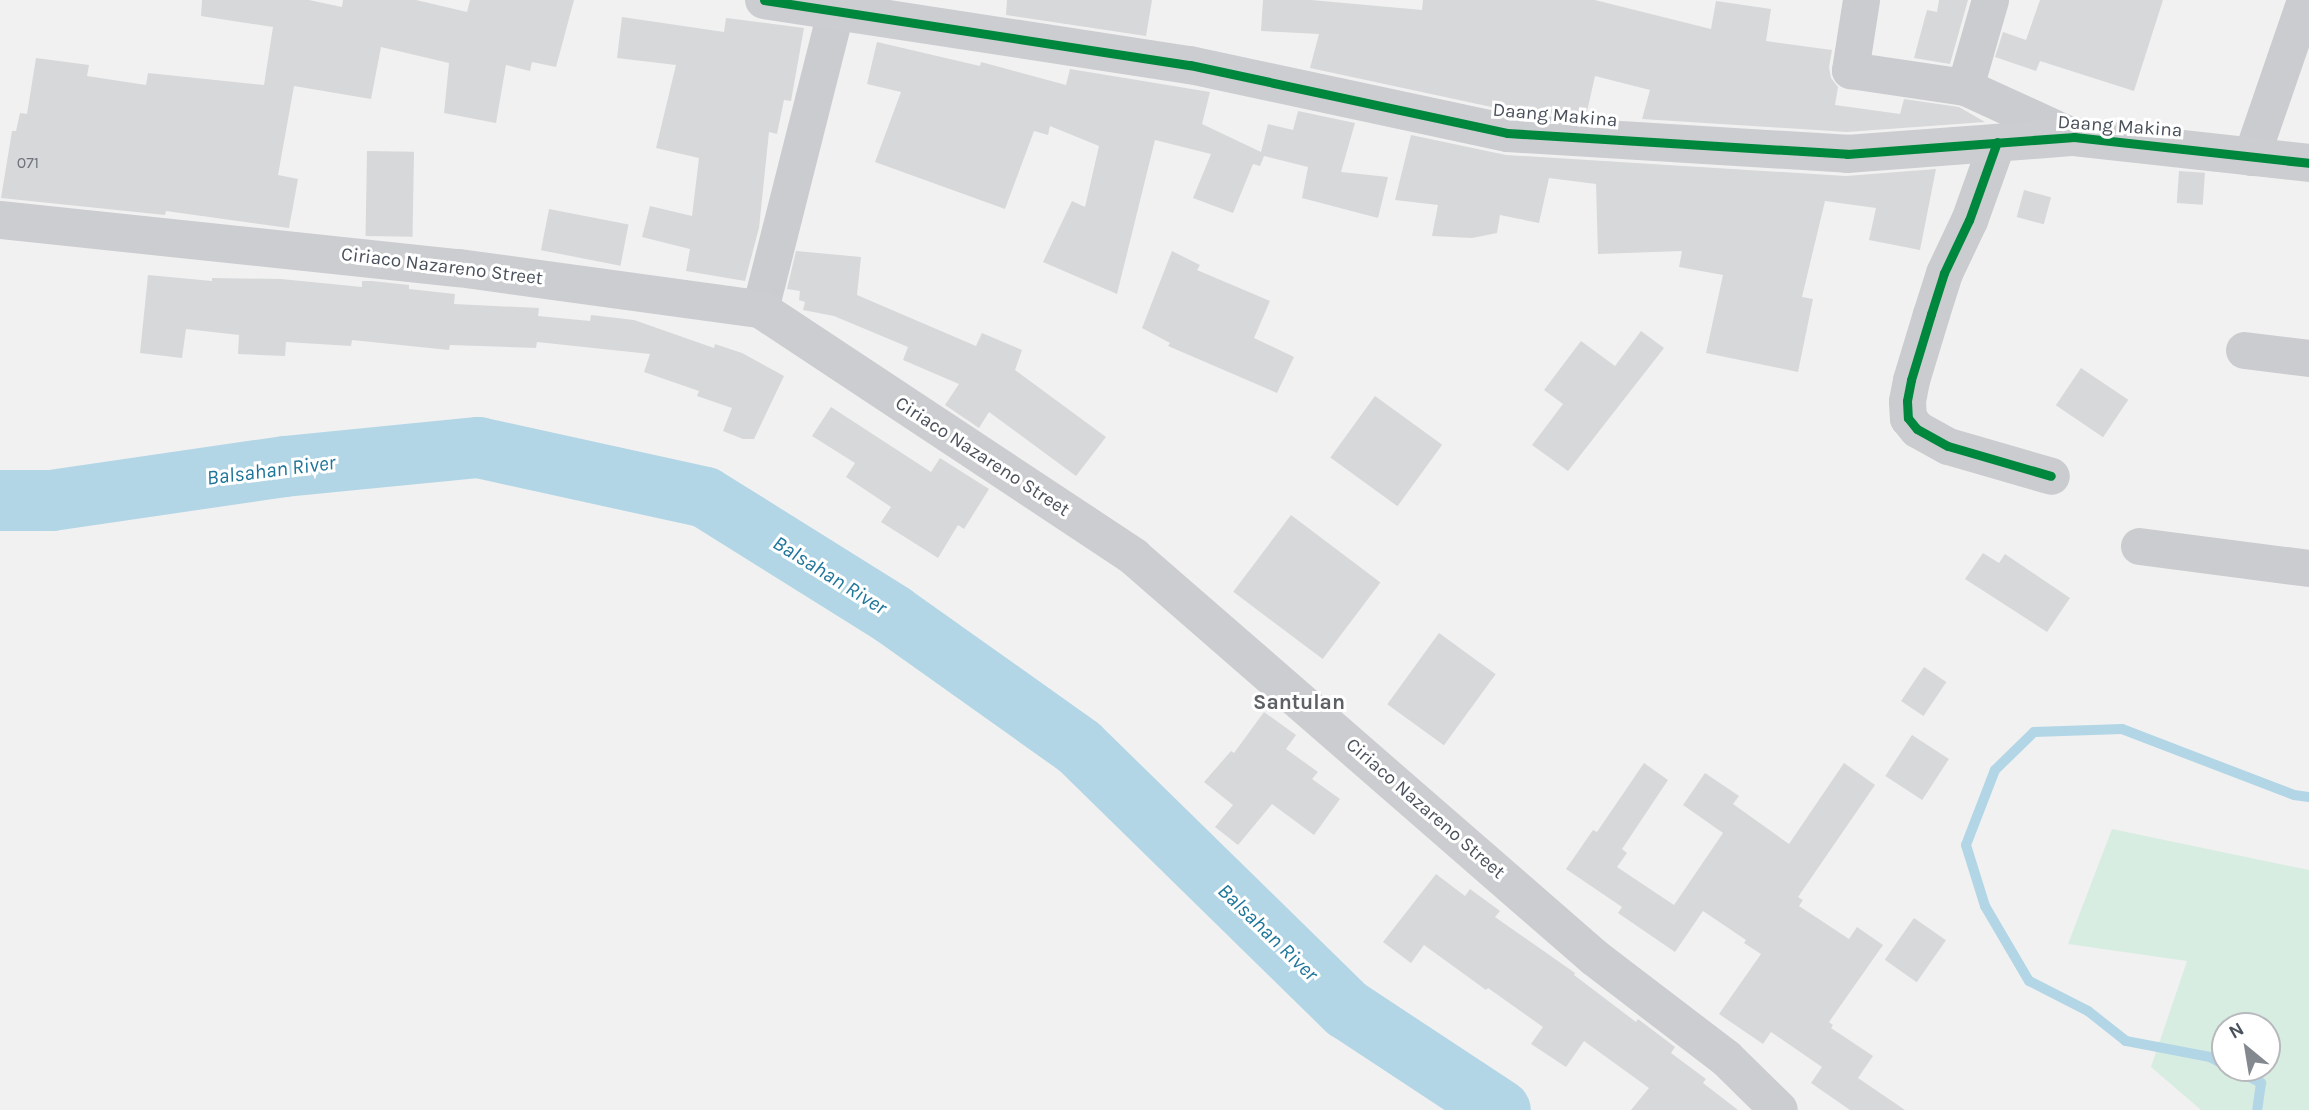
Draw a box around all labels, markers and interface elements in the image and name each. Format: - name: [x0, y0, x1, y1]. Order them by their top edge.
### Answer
- street label: Daang Makina: [1492, 99, 1618, 133]
- street label: Daang Makina: [2057, 111, 2183, 143]
- house number: 071: [17, 153, 39, 173]
- street label: Ciriaco Nazareno Street: [340, 243, 544, 291]
- street label: Ciriaco Nazareno Street: [891, 392, 1073, 522]
- water label: Balsahan River: [205, 450, 337, 490]
- water label: Balsahan River: [768, 530, 892, 620]
- district label: Santulan: [1253, 689, 1345, 715]
- street label: Ciriaco Nazareno Street: [1341, 734, 1509, 884]
- water label: Balsahan River: [1213, 878, 1323, 986]
- north arrow: [2211, 1012, 2281, 1082]
- text: N: [2225, 1018, 2248, 1043]

